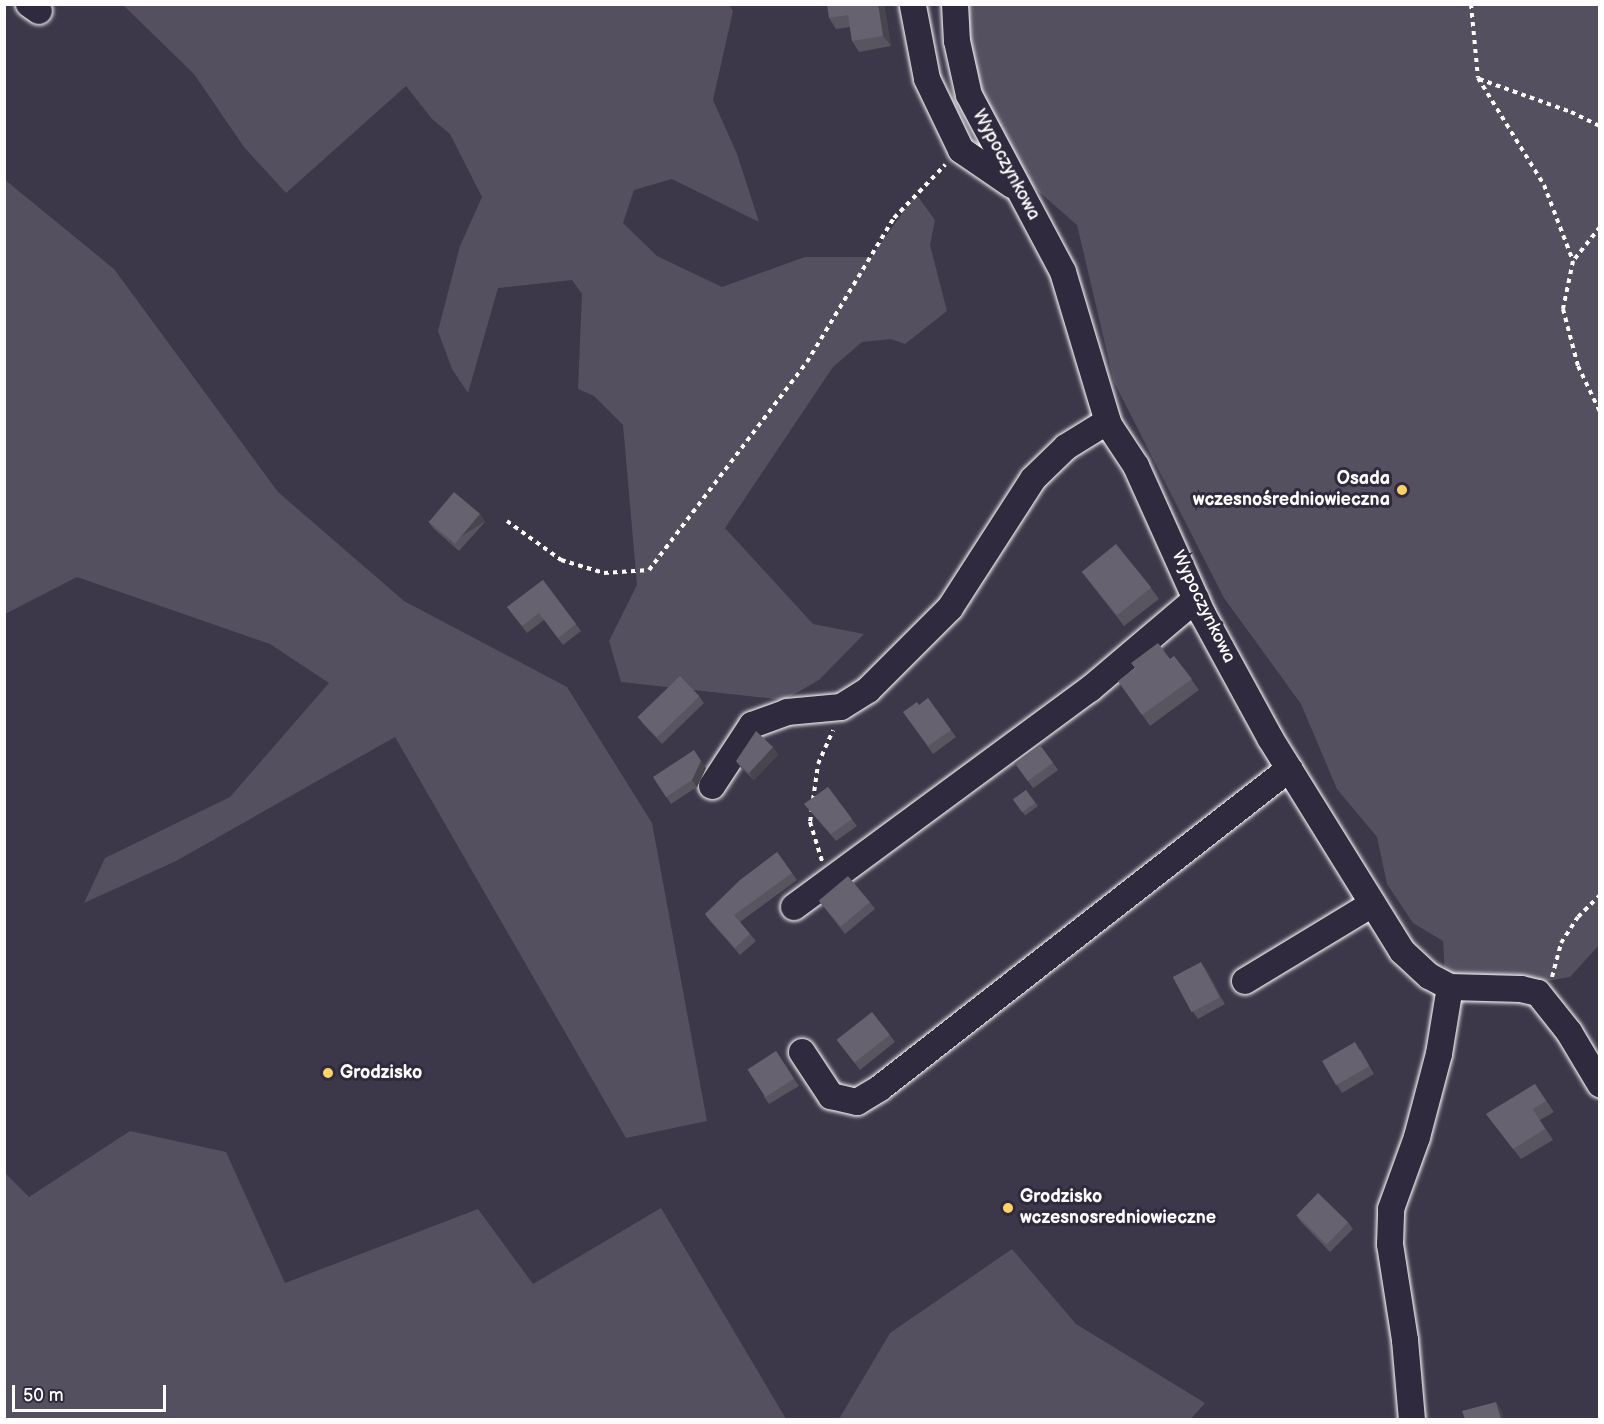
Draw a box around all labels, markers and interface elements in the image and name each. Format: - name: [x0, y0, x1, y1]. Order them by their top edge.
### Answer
- street label: Wypoczynkowa: [968, 106, 1044, 224]
- place label: Osada wczesnośredniowieczna: [1193, 469, 1390, 512]
- marker: Osada wczesnośredniowieczna: [1395, 483, 1409, 497]
- street label: Wypoczynkowa: [1166, 547, 1240, 667]
- place label: Grodzisko: [340, 1062, 422, 1084]
- marker: Grodzisko: [321, 1066, 335, 1080]
- place label: Grodzisko wczesnosredniowieczne: [1020, 1187, 1216, 1230]
- marker: Grodzisko wczesnosredniowieczne: [1001, 1201, 1015, 1215]
- scale bar: [15, 1373, 170, 1411]
- text: 50 m: [23, 1385, 64, 1406]

